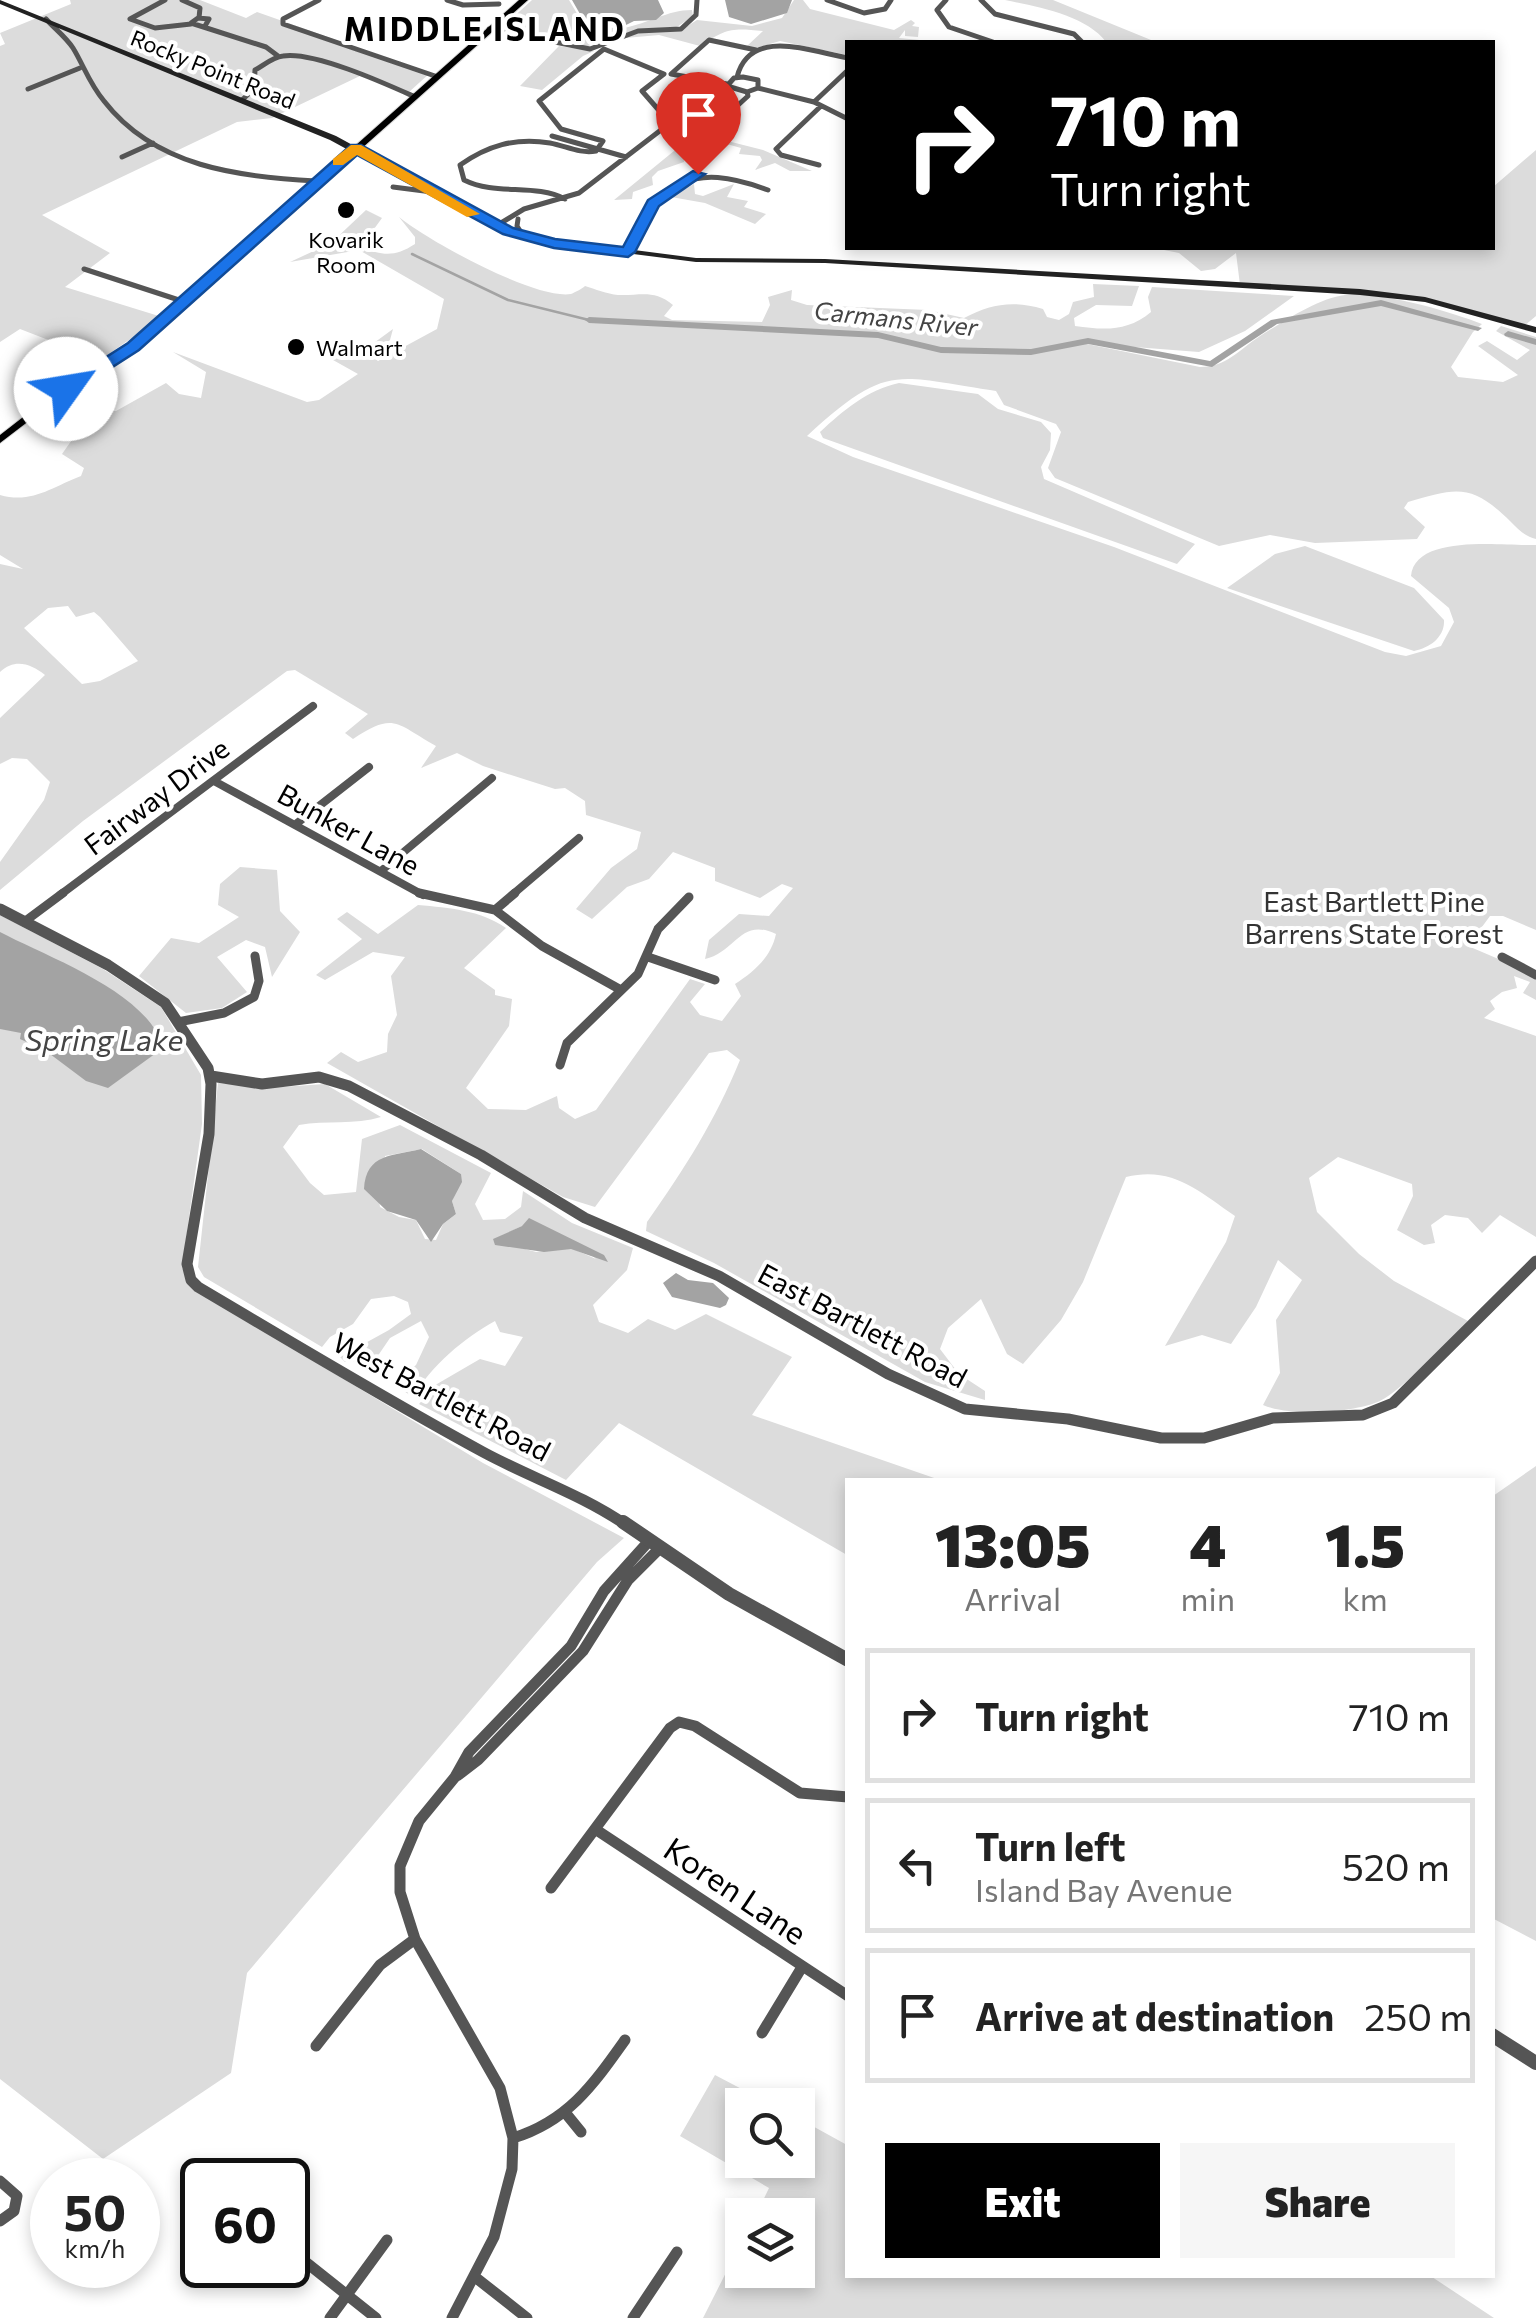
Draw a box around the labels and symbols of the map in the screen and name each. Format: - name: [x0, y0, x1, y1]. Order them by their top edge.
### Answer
- district label: MIDDLE ISLAND: [344, 8, 626, 48]
- street label: Rocky Point Road: [127, 24, 299, 114]
- pin: [656, 72, 741, 175]
- marker: Kovarik Room: [335, 199, 357, 221]
- place label: Kovarik Room: [308, 226, 384, 278]
- water label: Carmans River: [813, 294, 980, 342]
- place label: Walmart: [316, 334, 403, 361]
- marker: Walmart: [285, 336, 307, 358]
- position arrow: [14, 337, 118, 441]
- street label: Fairway Drive: [77, 731, 235, 861]
- street label: Bunker Lane: [272, 776, 426, 882]
- park label: East Bartlett Pine Barrens State Forest: [1245, 884, 1504, 950]
- water label: Spring Lake: [25, 1020, 183, 1057]
- street label: East Bartlett Road: [753, 1256, 973, 1394]
- street label: West Bartlett Road: [327, 1324, 557, 1468]
- street label: Koren Lane: [657, 1828, 815, 1952]
- speed limit sign: 60: [180, 2158, 310, 2288]

